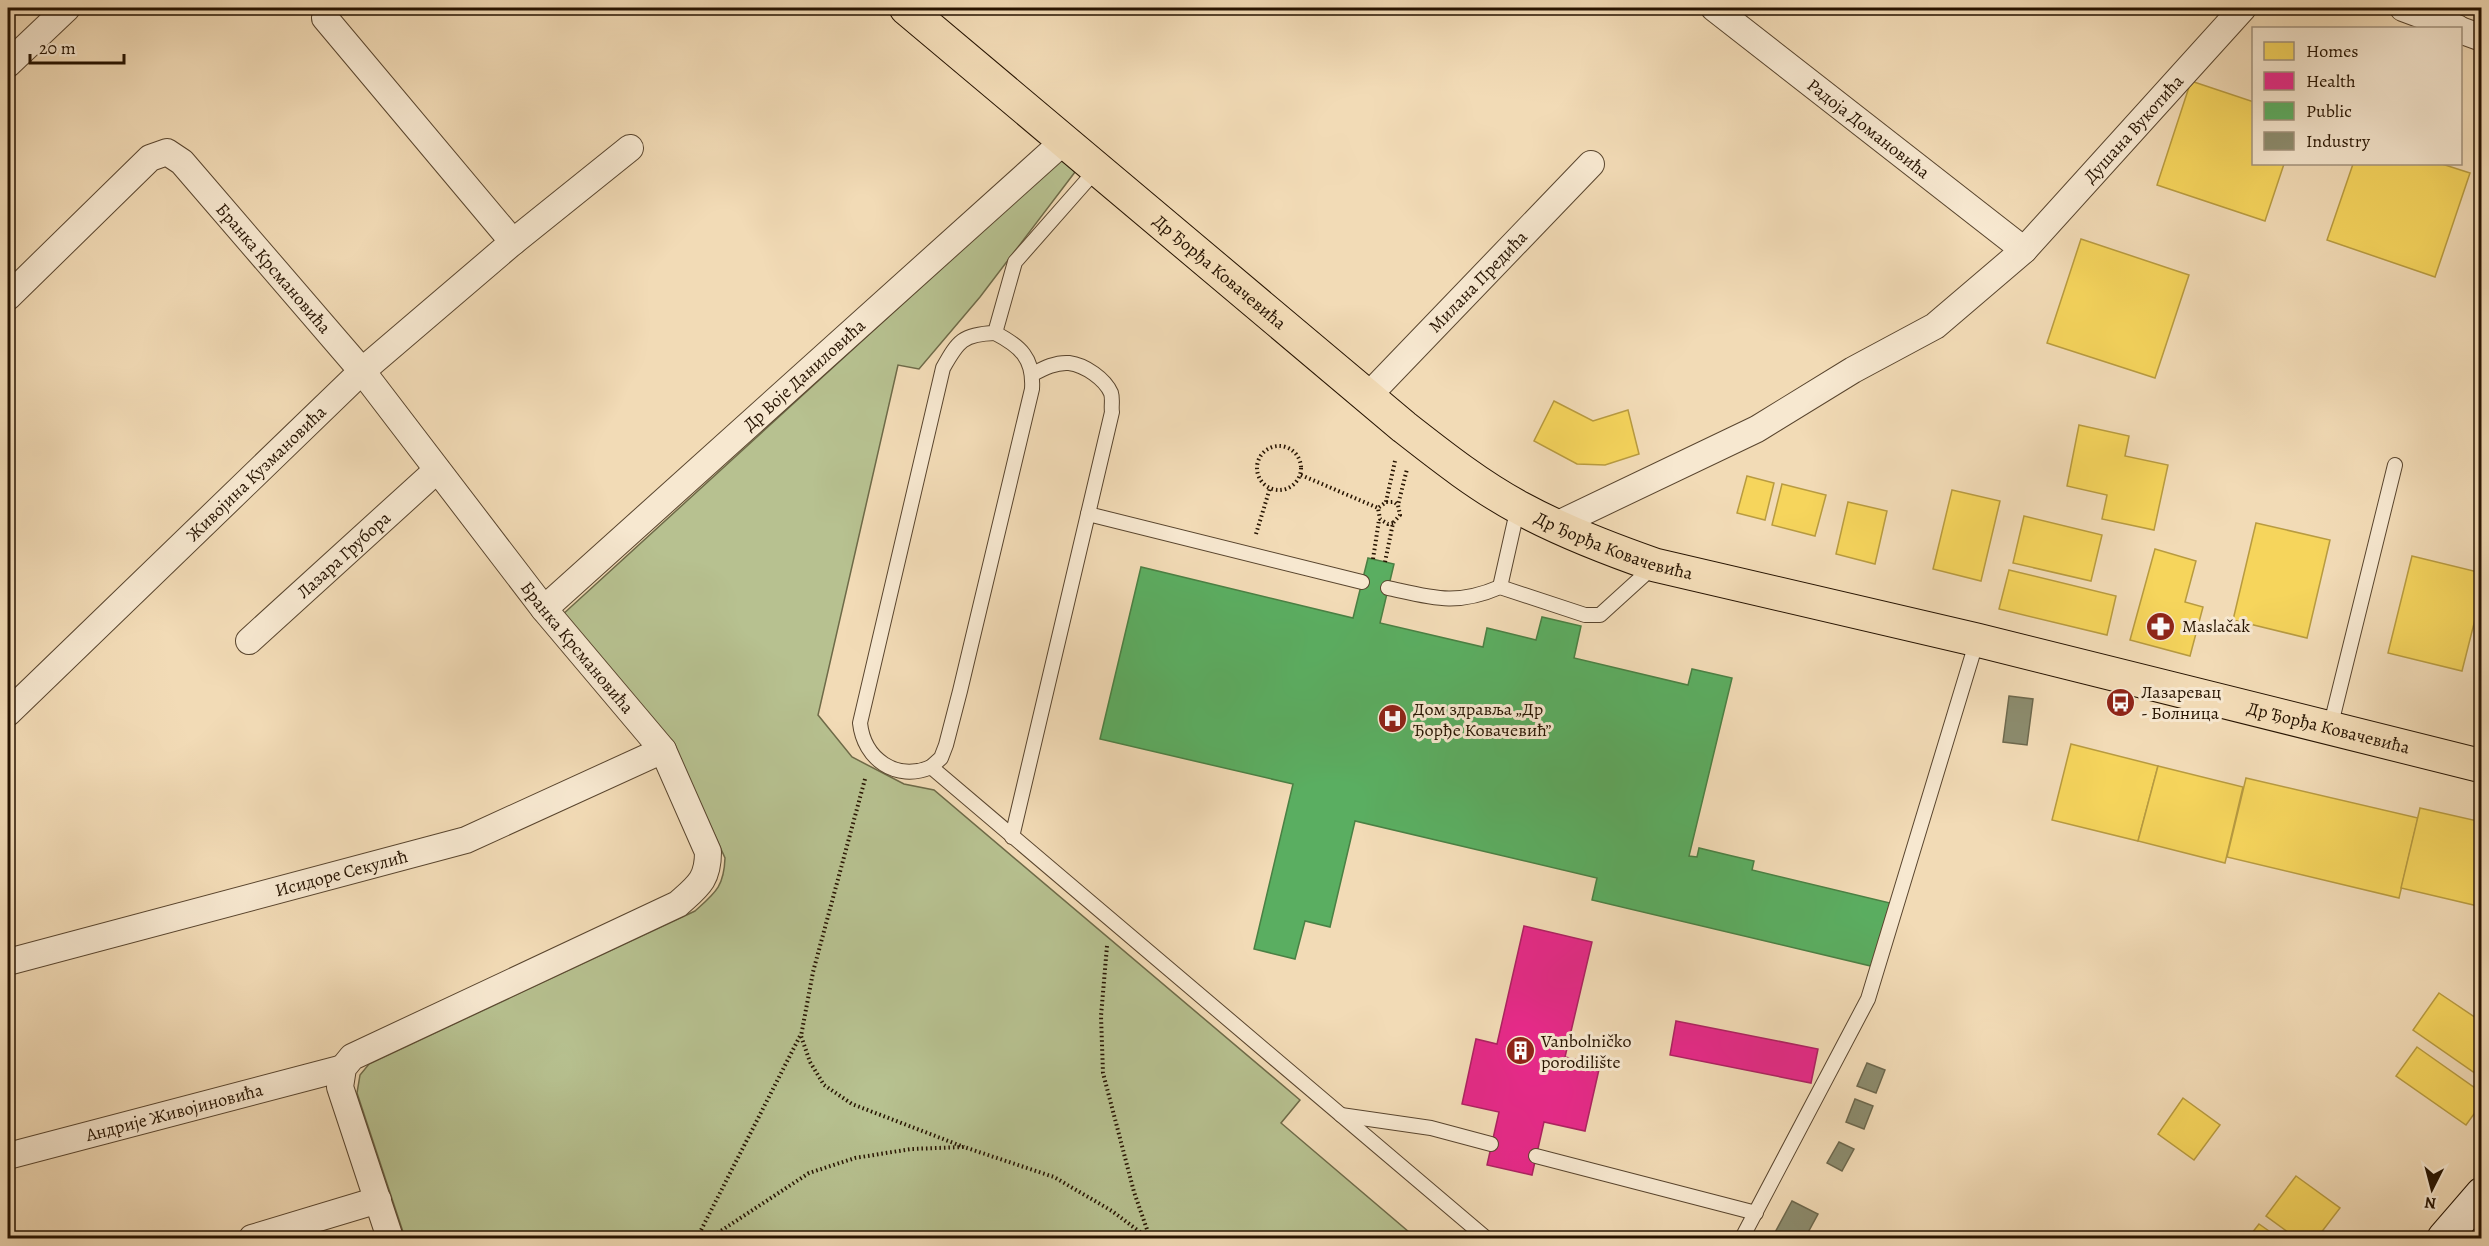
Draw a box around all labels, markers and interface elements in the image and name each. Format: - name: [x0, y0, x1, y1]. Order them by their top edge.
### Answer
- scale bar: [30, 27, 124, 65]
- legend: [2252, 27, 2462, 165]
- text: 20 m: [39, 36, 76, 60]
- text: Homes: [2306, 39, 2358, 63]
- street label: Душана Вукотића: [2078, 69, 2189, 188]
- text: Health: [2306, 69, 2356, 93]
- street label: Радоја Домановића: [1802, 73, 1936, 185]
- text: Public: [2306, 99, 2352, 123]
- text: Industry: [2306, 129, 2371, 153]
- street label: Бранка Крсмановића: [210, 198, 337, 339]
- street label: Др Ђорђа Ковачевића: [1148, 209, 1292, 335]
- street label: Милана Предића: [1423, 225, 1533, 338]
- street label: Др Воје Даниловића: [738, 313, 871, 436]
- street label: Живојина Кузмановића: [181, 400, 332, 547]
- street label: Лазара Грубора: [292, 506, 396, 604]
- street label: Др Ђорђа Ковачевића: [1531, 506, 1696, 586]
- street label: Бранка Крсмановића: [515, 576, 640, 719]
- pharmacy icon: Maslačak: [2145, 610, 2177, 642]
- place label: Maslačak: [2182, 614, 2250, 638]
- place label: Лазаревац - Болница: [2141, 680, 2221, 725]
- bus stop icon: Лазаревац - Болница: [2104, 686, 2136, 718]
- street label: Др Ђорђа Ковачевића: [2245, 696, 2413, 760]
- place label: Дом здравља „Др Ђорђе Ковачевић”: [1413, 697, 1551, 742]
- hospital icon: Дом здравља „Др Ђорђе Ковачевић”: [1376, 703, 1408, 735]
- street label: Исидоре Секулић: [272, 844, 411, 902]
- place label: Vanbolničko porodilište: [1540, 1029, 1631, 1074]
- building icon: Vanbolničko porodilište: [1504, 1035, 1536, 1067]
- street label: Андрије Живојиновића: [82, 1077, 266, 1147]
- north arrow: [2402, 1159, 2462, 1219]
- text: N: [2423, 1191, 2437, 1214]

